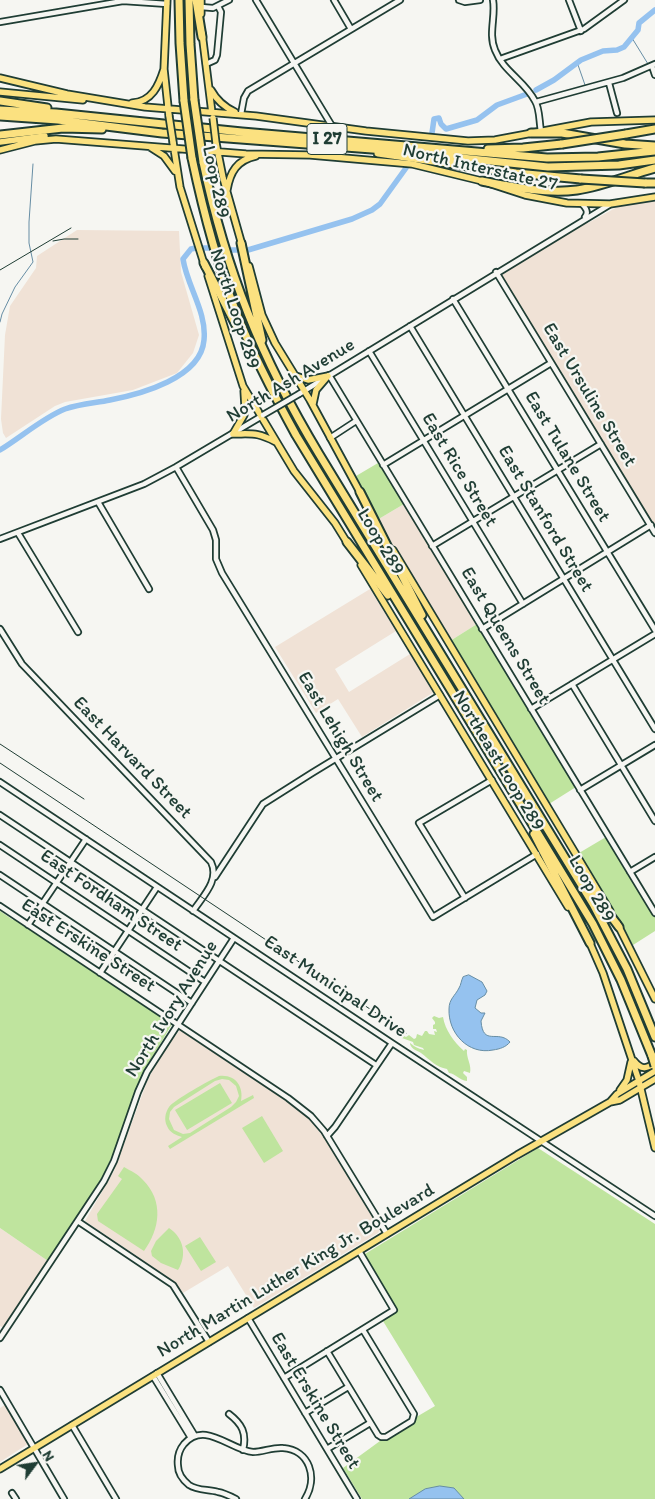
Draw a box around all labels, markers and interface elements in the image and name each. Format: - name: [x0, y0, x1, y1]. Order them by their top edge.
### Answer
- road number: I 27: [307, 124, 347, 154]
- street label: North Interstate 27: [400, 139, 560, 197]
- street label: Loop 289: [196, 144, 234, 220]
- street label: North Loop 289: [204, 246, 264, 372]
- street label: East Ursuline Street: [537, 319, 641, 471]
- street label: North Ash Avenue: [223, 334, 359, 428]
- street label: East Tulane Street: [519, 387, 615, 527]
- street label: East Rice Street: [416, 409, 502, 531]
- street label: East Stanford Street: [492, 442, 598, 596]
- street label: Loop 289: [351, 505, 409, 579]
- street label: East Queens Street: [455, 563, 555, 709]
- street label: East Lehigh Street: [292, 668, 388, 806]
- street label: Northeast Loop 289: [447, 687, 549, 835]
- street label: East Harvard Street: [68, 692, 196, 824]
- street label: East Fordham Street: [36, 845, 186, 957]
- street label: Loop 289: [563, 851, 619, 927]
- street label: East Erskine Street: [17, 894, 159, 998]
- street label: East Municipal Drive: [259, 931, 411, 1043]
- street label: North Ivory Avenue: [121, 936, 223, 1082]
- street label: North Martin Luther King Jr. Boulevard: [153, 1179, 439, 1363]
- street label: East Erskine Street: [265, 1328, 365, 1474]
- north arrow: [10, 1439, 60, 1489]
- text: N: [39, 1448, 58, 1464]

